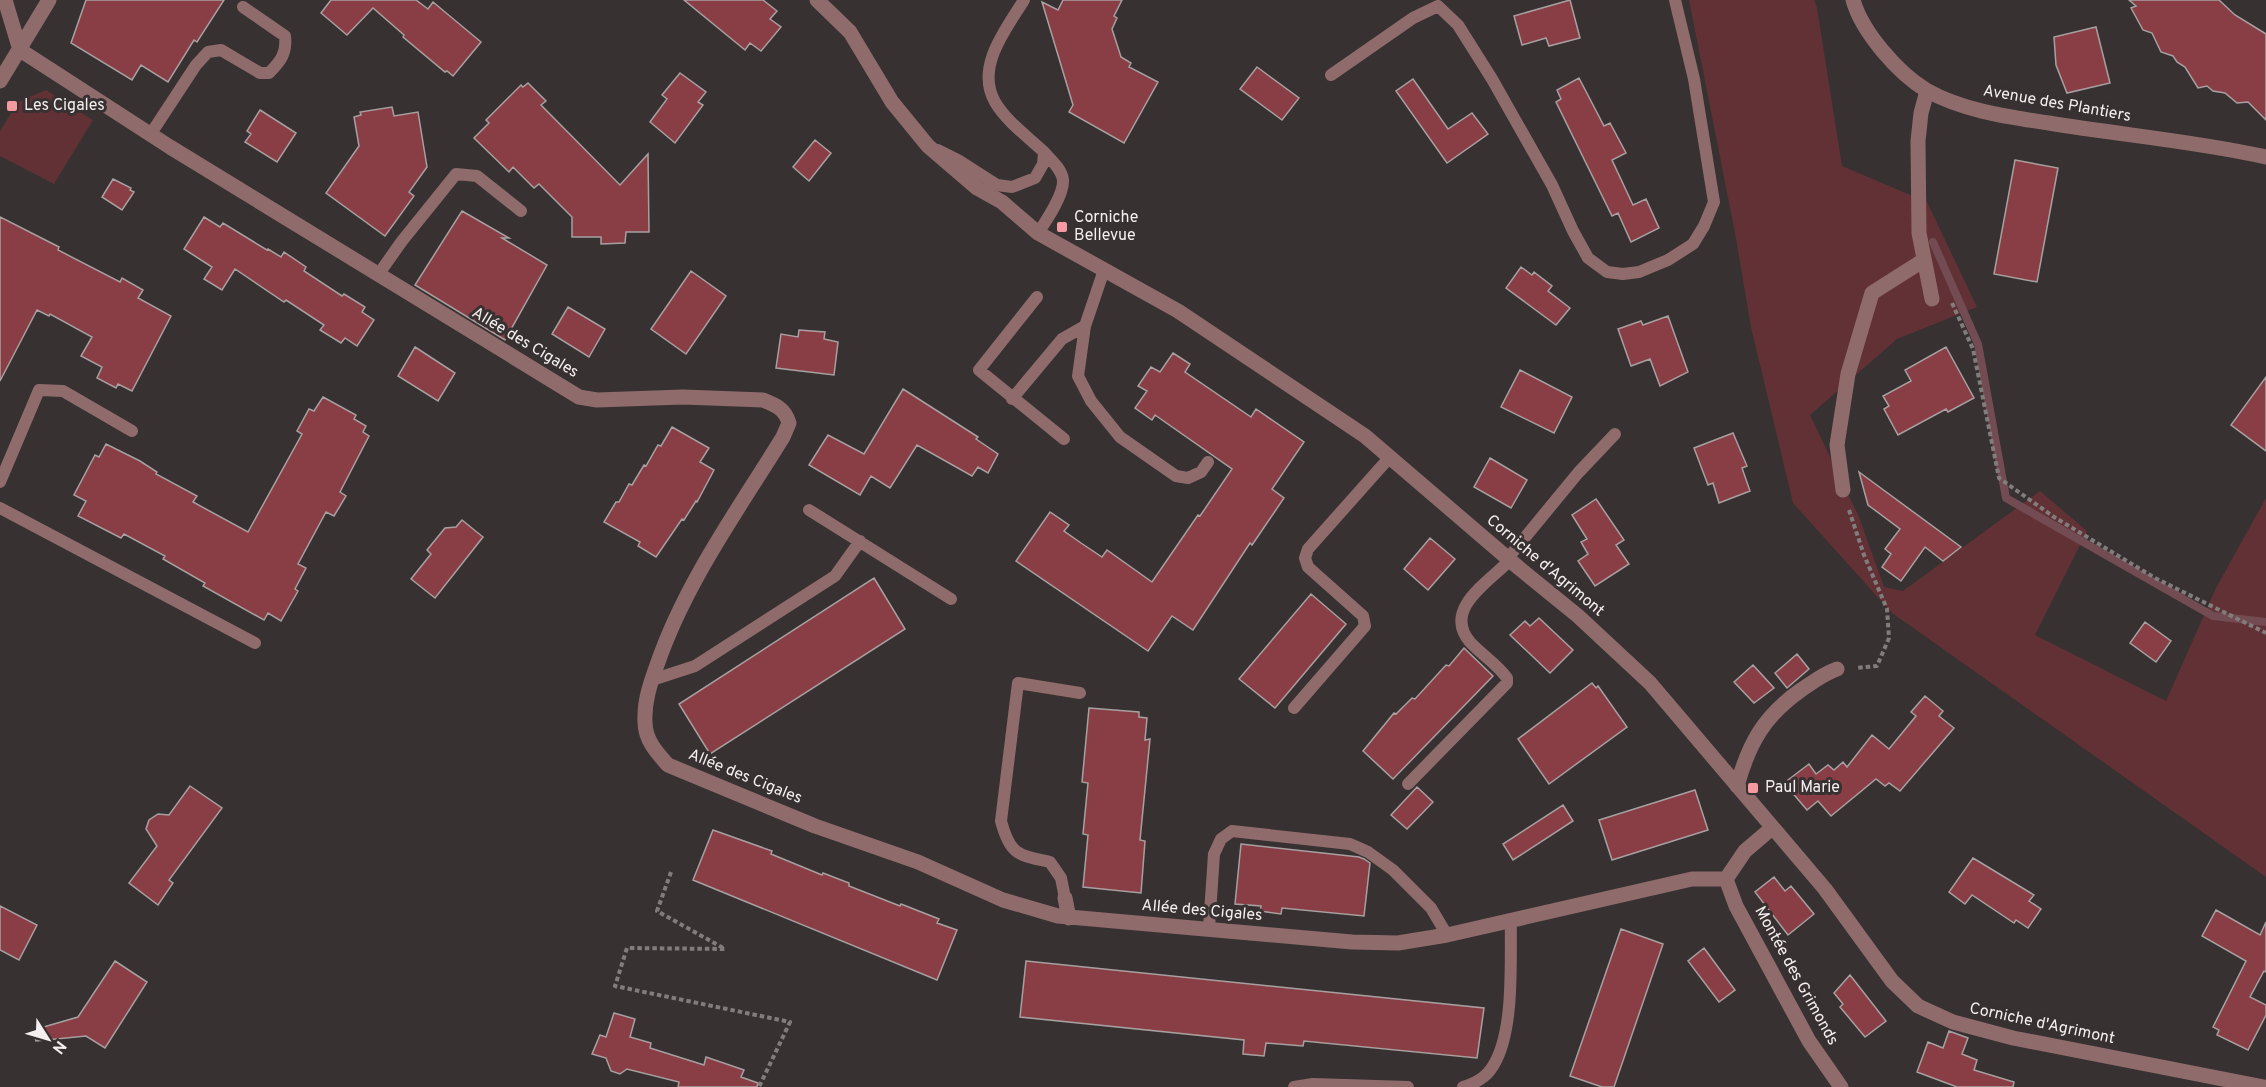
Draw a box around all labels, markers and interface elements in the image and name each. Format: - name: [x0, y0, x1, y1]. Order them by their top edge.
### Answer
- street label: Avenue des Plantiers: [1982, 81, 2132, 127]
- place label: Les Cigales: [24, 96, 105, 116]
- marker: Les Cigales: [5, 99, 19, 113]
- place label: Corniche Bellevue: [1074, 208, 1138, 246]
- marker: Corniche Bellevue: [1055, 220, 1069, 234]
- street label: Allée des Cigales: [468, 303, 582, 383]
- street label: Corniche d'Agrimont: [1482, 511, 1608, 621]
- street label: Allée des Cigales: [685, 745, 805, 809]
- place label: Paul Marie: [1765, 778, 1840, 798]
- marker: Paul Marie: [1746, 781, 1760, 795]
- street label: Allée des Cigales: [1141, 896, 1263, 926]
- street label: Montée des Grimonds: [1750, 903, 1842, 1049]
- street label: Corniche d'Agrimont: [1968, 999, 2116, 1049]
- north arrow: [18, 1009, 78, 1069]
- text: N: [47, 1036, 70, 1057]

